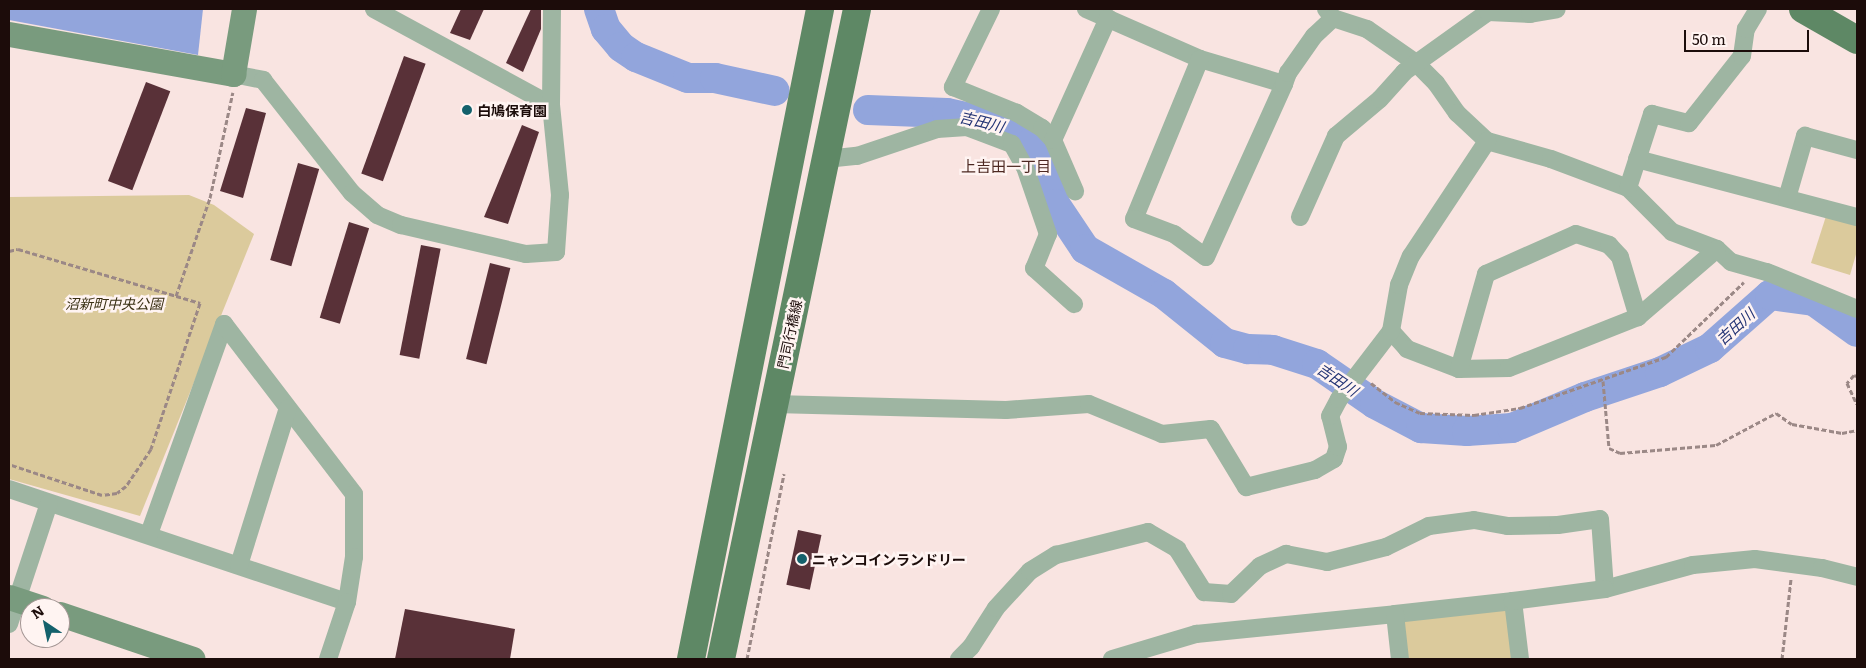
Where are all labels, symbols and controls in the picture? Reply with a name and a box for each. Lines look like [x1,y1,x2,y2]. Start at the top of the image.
scale bar [1686,20,1811,52]
text: 50 m [1692,27,1726,50]
place label: 白鳩保育園 [477,102,547,118]
marker: 白鳩保育園 [461,104,473,116]
water label: 吉田川 [958,107,1006,135]
district label: 上吉田一丁目 [961,157,1051,175]
park label: 沼新町中央公園 [65,295,163,311]
street label: 門司行橋線 [774,298,804,370]
water label: 吉田川 [1712,304,1758,348]
water label: 吉田川 [1314,359,1362,399]
place label: ニャンコインランドリー [812,551,966,567]
marker: ニャンコインランドリー [796,553,808,565]
north arrow [20,598,70,648]
text: N [27,600,48,623]

